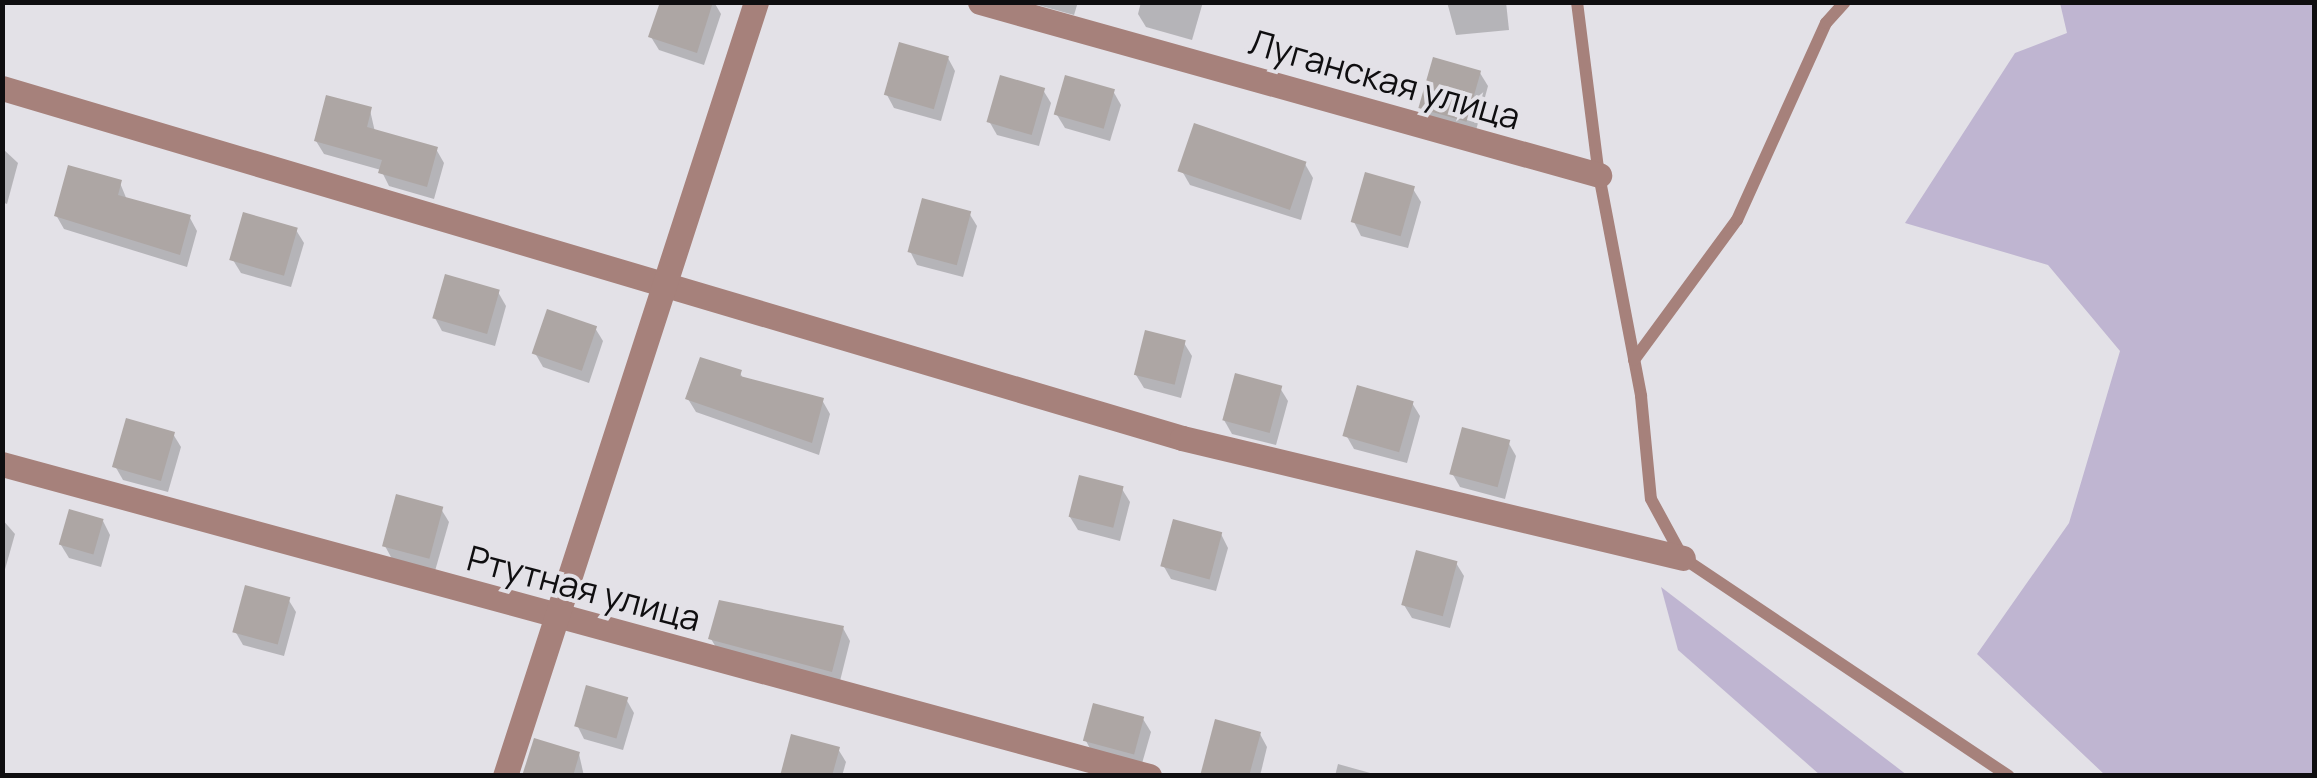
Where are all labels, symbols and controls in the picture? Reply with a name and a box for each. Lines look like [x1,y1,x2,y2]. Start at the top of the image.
street label: Луганская улица [1245,20,1525,138]
street label: Ртутная улица [463,537,705,639]

